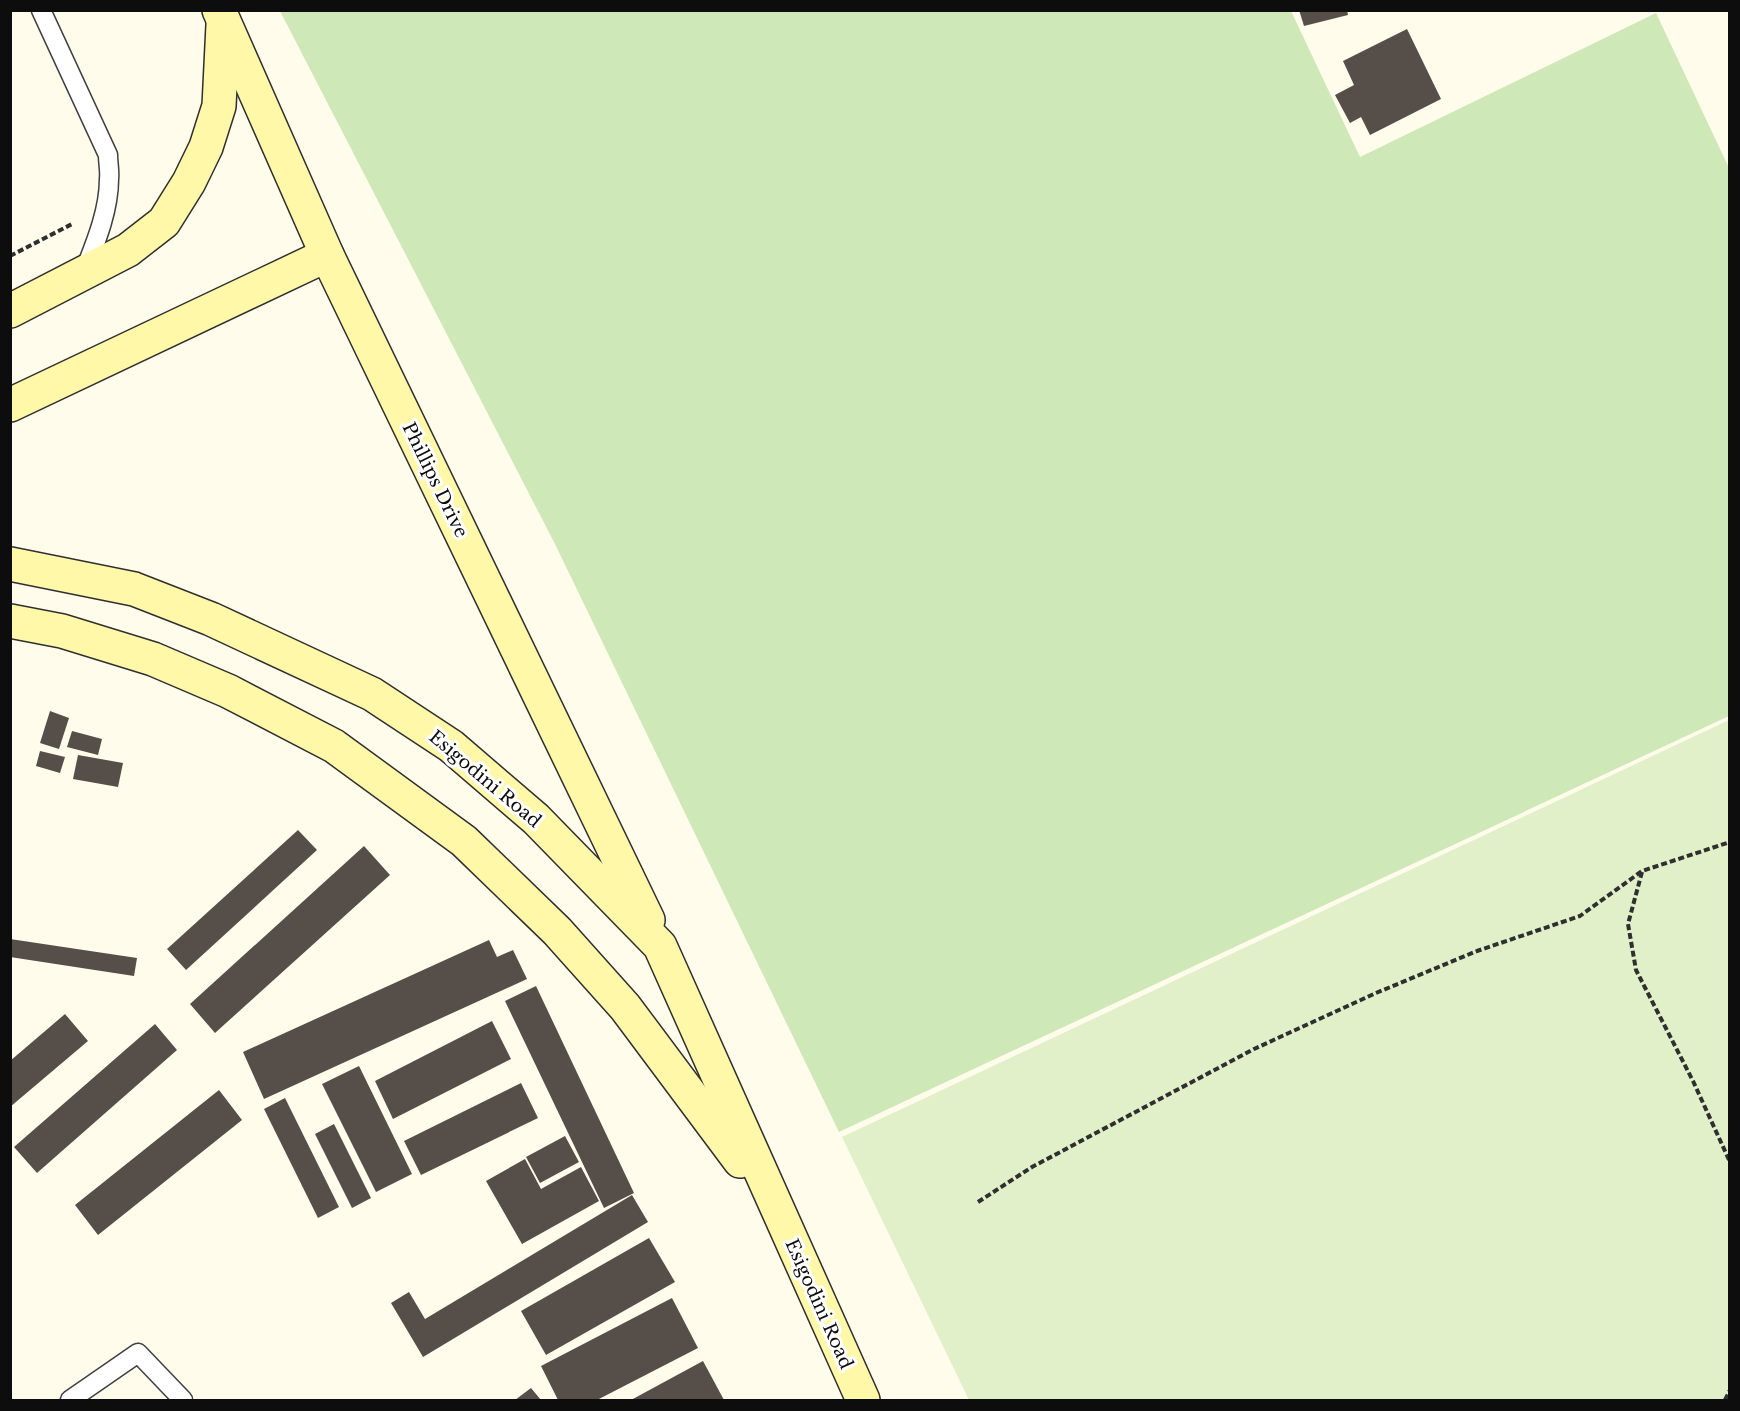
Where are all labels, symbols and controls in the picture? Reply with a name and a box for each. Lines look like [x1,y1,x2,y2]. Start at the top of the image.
street label: Phillips Drive [398,419,472,541]
street label: Esigodini Road [424,726,546,832]
street label: Esigodini Road [781,1236,857,1372]

